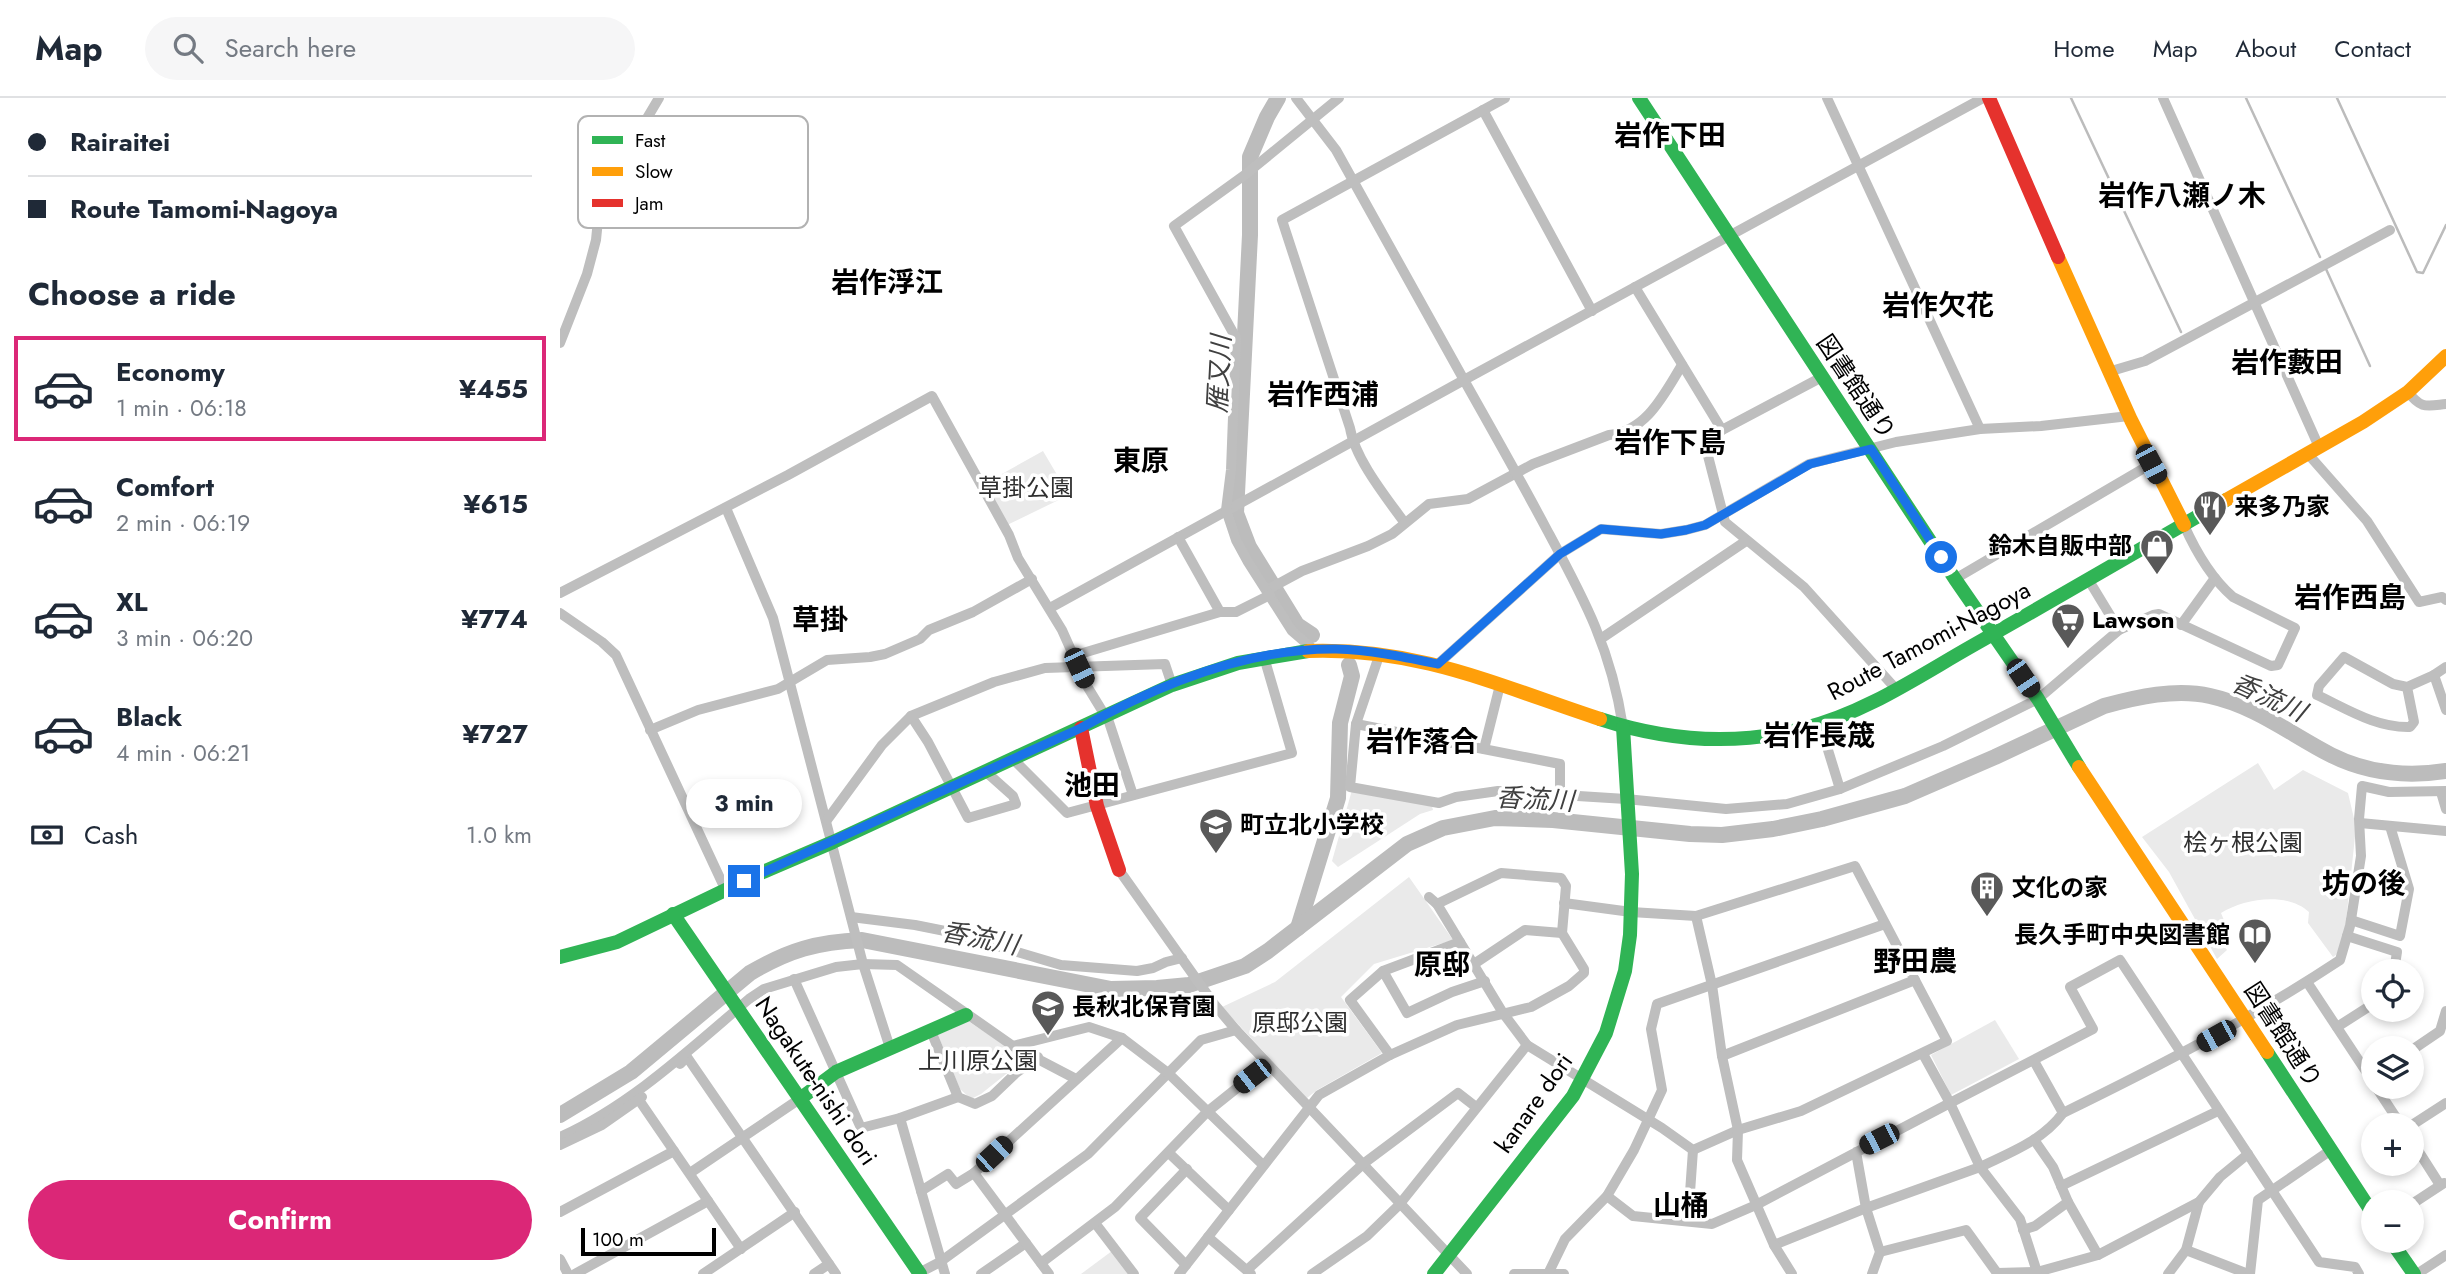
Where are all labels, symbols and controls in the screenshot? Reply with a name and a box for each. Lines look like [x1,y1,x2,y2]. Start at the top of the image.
search box [145,17,635,80]
text: Map [35,25,103,72]
icon: search [169,29,207,67]
text: Search here [225,29,356,67]
text: Home [2053,31,2115,66]
text: Map [2153,31,2197,66]
text: About [2235,31,2296,66]
text: Contact [2334,31,2411,66]
district label: 岩作下田 [1614,115,1726,156]
legend [578,116,808,228]
text: Rairaitei [70,123,170,161]
text: Fast [635,127,666,154]
text: Slow [635,158,673,185]
district label: 岩作八瀬ノ木 [2098,175,2266,216]
text: Route Tamomi-Nagoya [70,190,338,228]
text: Jam [632,190,664,217]
district label: 岩作浮江 [831,262,943,303]
text: Choose a ride [28,271,236,317]
district label: 岩作欠花 [1882,285,1994,326]
street label: 図書館通り [1808,327,1904,446]
water label: 雁又川 [1198,331,1240,414]
district label: 岩作藪田 [2231,342,2343,383]
text: Economy [116,353,225,391]
icon: car [32,357,95,420]
text: ¥455 [459,370,528,408]
district label: 岩作西浦 [1267,374,1379,415]
text: 1 min · 06:18 [116,391,247,425]
district label: 岩作下島 [1614,422,1726,463]
district label: 東原 [1113,440,1169,481]
car [2132,441,2171,487]
text: Comfort [116,468,214,506]
park label: 草掛公園 [978,470,1074,505]
icon: car [32,472,95,535]
text: ¥615 [463,485,528,523]
restaurant icon: 来多乃家 [2191,488,2229,537]
place label: 来多乃家 [2234,489,2330,524]
text: 2 min · 06:19 [116,506,250,540]
shop icon: 鈴木自販中部 [2138,527,2176,576]
place label: 鈴木自販中部 [1988,528,2132,563]
route start [1925,541,1957,573]
street label: Route Tamomi-Nagoya [1821,572,2036,709]
district label: 岩作西島 [2294,577,2406,618]
text: XL [116,583,148,621]
icon: car [32,587,95,650]
district label: 草掛 [792,599,848,640]
text: ¥774 [461,600,528,638]
supermarket icon: Lawson [2049,601,2087,650]
place label: Lawson [2092,602,2175,637]
text: 3 min · 06:20 [116,621,253,655]
car [1061,645,1098,691]
car [2003,655,2044,701]
water label: 香流川 [2226,663,2315,732]
text: Black [116,698,182,736]
icon: car [32,702,95,765]
text: ¥727 [462,715,528,753]
district label: 岩作長筬 [1763,715,1875,756]
district label: 岩作落合 [1366,721,1478,762]
text: 4 min · 06:21 [116,736,250,770]
district label: 池田 [1064,765,1120,806]
water label: 香流川 [1495,778,1578,820]
callout: 3 min [686,780,802,828]
text: 3 min [714,786,774,820]
school or university icon: 町立北小学校 [1197,806,1235,855]
place label: 町立北小学校 [1240,807,1384,842]
icon: cash [28,816,66,854]
text: Cash [84,816,138,854]
text: 1.0 km [466,818,532,852]
park label: 桧ヶ根公園 [2183,825,2303,860]
district label: 坊の後 [2322,863,2406,904]
route end [728,865,760,897]
building icon: 文化の家 [1968,869,2006,918]
place label: 文化の家 [2012,870,2108,905]
water label: 香流川 [938,912,1025,965]
library icon: 長久手町中央図書館 [2236,916,2274,965]
place label: 長久手町中央図書館 [2014,917,2230,952]
district label: 野田農 [1873,941,1957,982]
district label: 原邸 [1414,944,1470,985]
map controls [2361,959,2424,1253]
button: locate [2361,959,2424,1022]
street label: 図書館通り [2236,975,2331,1095]
school or university icon: 長秋北保育園 [1029,988,1067,1037]
street label: Nagakute-nishi dori [747,989,886,1172]
place label: 長秋北保育園 [1072,989,1216,1024]
park label: 原邸公園 [1252,1005,1348,1040]
car [2193,1017,2240,1055]
button: layers [2361,1036,2424,1099]
park label: 上川原公園 [918,1043,1038,1078]
street label: kanare dori [1486,1046,1581,1160]
car [1229,1055,1276,1097]
button: + [2361,1113,2424,1176]
car [1856,1120,1903,1158]
car [972,1132,1017,1176]
button: Confirm [28,1180,532,1260]
district label: 山桶 [1653,1185,1709,1226]
button: − [2361,1190,2424,1253]
scale bar [581,1225,716,1257]
text: 100 m [592,1226,644,1253]

